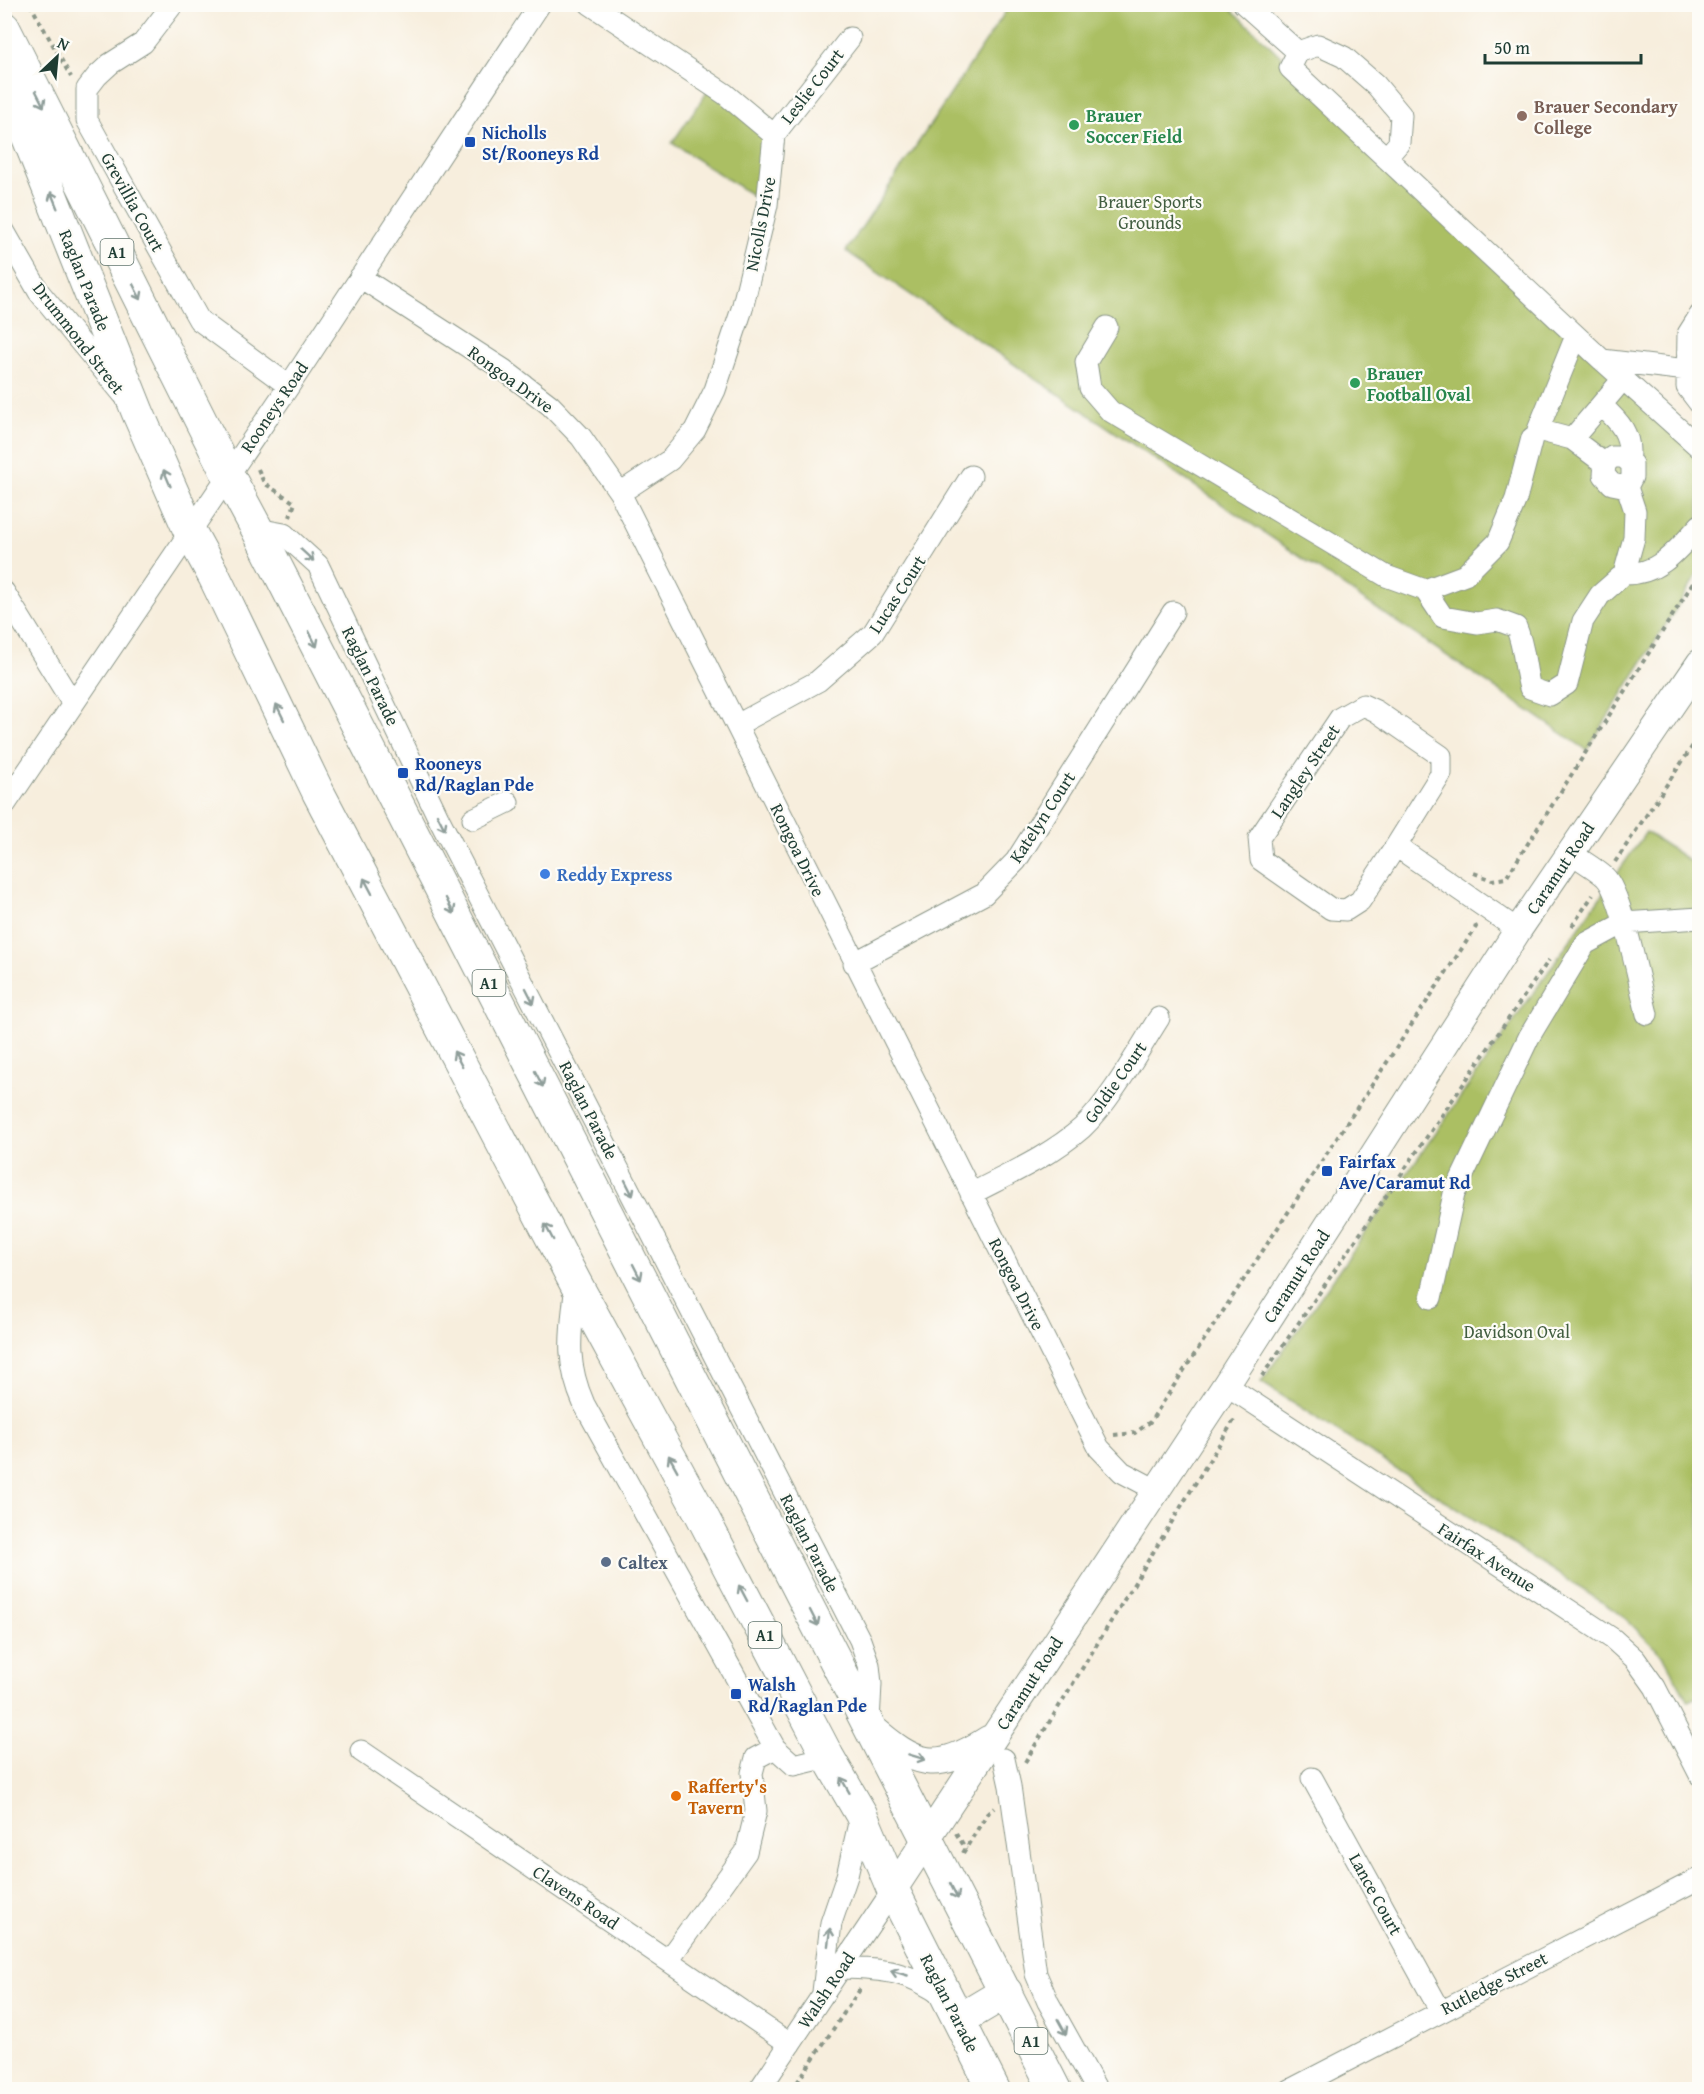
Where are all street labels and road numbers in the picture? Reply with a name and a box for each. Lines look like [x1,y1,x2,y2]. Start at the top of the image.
street label: Leslie Court [774,42,851,130]
street label: Grevillia Court [94,147,172,257]
street label: Nicolls Drive [738,175,782,273]
street label: Raglan Parade [52,225,118,335]
road number: A1 [100,239,134,265]
street label: Drummond Street [27,276,132,400]
street label: Rongoa Drive [462,338,560,420]
street label: Rooneys Road [233,356,315,458]
street label: Lucas Court [862,549,933,639]
street label: Raglan Parade [335,622,407,730]
street label: Langley Street [1264,718,1347,823]
street label: Katelyn Court [1002,765,1082,868]
street label: Rongoa Drive [764,799,832,901]
street label: Caramut Road [1519,816,1601,920]
road number: A1 [472,970,506,996]
street label: Goldie Court [1077,1035,1153,1128]
street label: Raglan Parade [553,1056,625,1164]
street label: Caramut Road [1256,1224,1337,1328]
street label: Rongoa Drive [982,1233,1052,1335]
street label: Raglan Parade [774,1489,846,1597]
street label: Fairfax Avenue [1433,1515,1541,1599]
road number: A1 [748,1622,782,1648]
street label: Caramut Road [989,1631,1070,1735]
street label: Lance Court [1342,1848,1410,1941]
street label: Clavens Road [527,1858,625,1936]
street label: Rutledge Street [1436,1944,1553,2021]
street label: Walsh Road [790,1946,862,2034]
street label: Raglan Parade [914,1949,986,2057]
road number: A1 [1014,2028,1048,2054]

